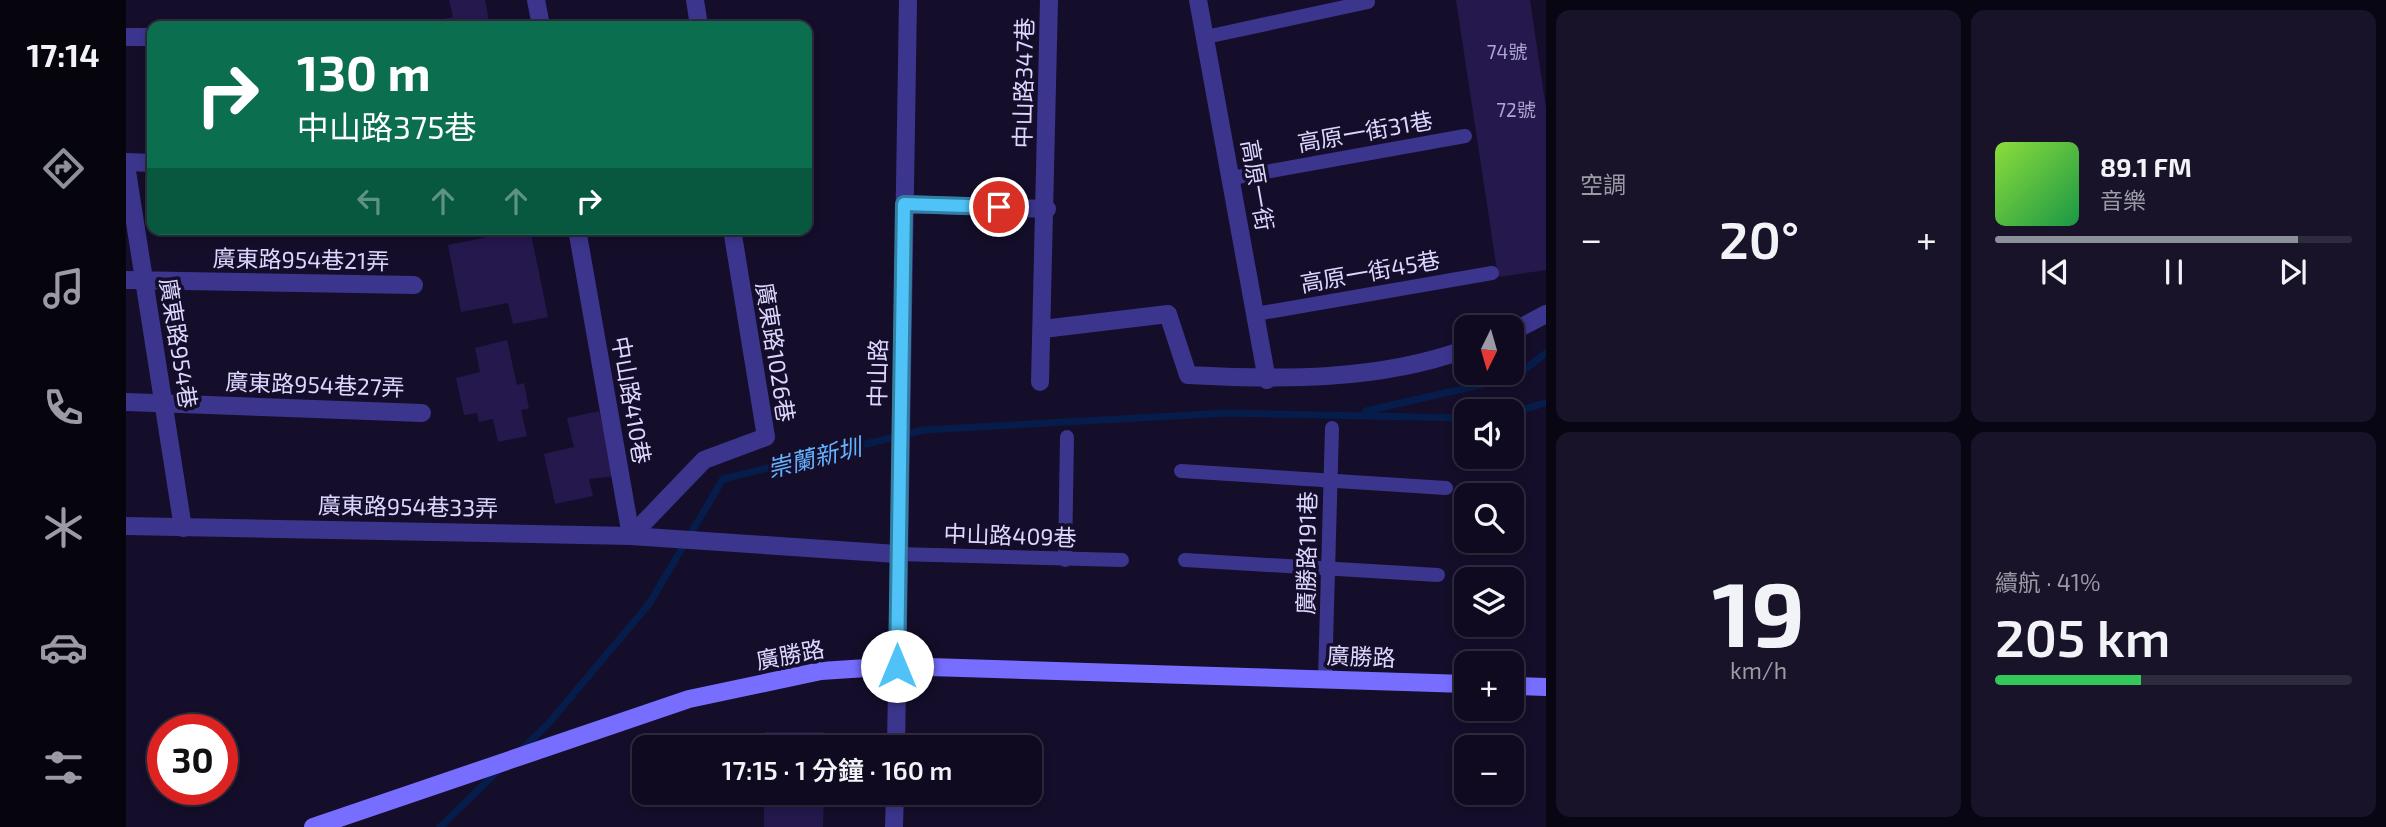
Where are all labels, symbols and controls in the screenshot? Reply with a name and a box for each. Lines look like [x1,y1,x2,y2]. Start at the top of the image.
street label: 中山路347巷 [1008,17,1038,149]
text: 17:14 [26,35,100,73]
house number: 74號 [1487,40,1527,63]
text: 130 m [297,42,431,101]
icon: right [182,49,273,140]
house number: 72號 [1496,98,1536,121]
street label: 高原一街31巷 [1295,105,1435,157]
text: 中山路375巷 [297,107,476,145]
street label: 高原一街 [1236,137,1280,233]
icon: directions [39,144,88,193]
text: 89.1 FM [2100,151,2192,182]
text: 空調 [1580,170,1626,198]
pin [969,177,1029,237]
icon: left [351,182,389,220]
icon: ahead [424,182,462,220]
icon: ahead [497,182,535,220]
icon: right [570,182,608,220]
text: 音樂 [2100,186,2146,214]
icon: arrive [980,188,1018,226]
text: 20° [1719,207,1799,269]
text: − [1580,215,1602,261]
text: + [1916,215,1937,261]
street label: 廣東路954巷21弄 [212,243,390,275]
street label: 高原一街45巷 [1298,245,1442,297]
icon: previous [2036,253,2074,291]
icon: pause [2155,253,2193,291]
icon: next [2274,253,2312,291]
icon: music [39,264,88,313]
street label: 廣東路954巷 [155,276,203,410]
street label: 廣東路1026巷 [751,280,801,424]
north arrow [1454,315,1524,385]
map controls [1454,315,1524,805]
street label: 中山路410巷 [607,334,657,466]
street label: 中山路 [862,338,892,408]
street label: 廣東路954巷27弄 [225,367,405,401]
icon: phone [39,383,88,432]
button: sound [1454,399,1524,469]
water label: 崇蘭新圳 [764,431,867,483]
button: search [1454,483,1524,553]
street label: 廣東路954巷33弄 [318,490,498,522]
street label: 廣勝路191巷 [1291,491,1321,615]
icon: climate [39,503,88,552]
street label: 中山路409巷 [943,519,1077,551]
text: 19 [1712,556,1805,665]
button: layers [1454,567,1524,637]
text: 續航 · 41% [1995,568,2101,596]
text: 205 km [1995,605,2170,667]
icon: car [39,623,88,672]
position arrow [860,629,934,703]
street label: 廣勝路 [753,634,827,674]
street label: 廣勝路 [1326,641,1396,671]
button: + [1454,651,1524,721]
text: km/h [1730,656,1787,684]
speed limit sign: 30 [147,714,238,805]
button: − [1454,735,1524,805]
icon: filters [39,743,88,792]
text: 17:15 · 1 分鐘 · 160 m [722,754,952,785]

